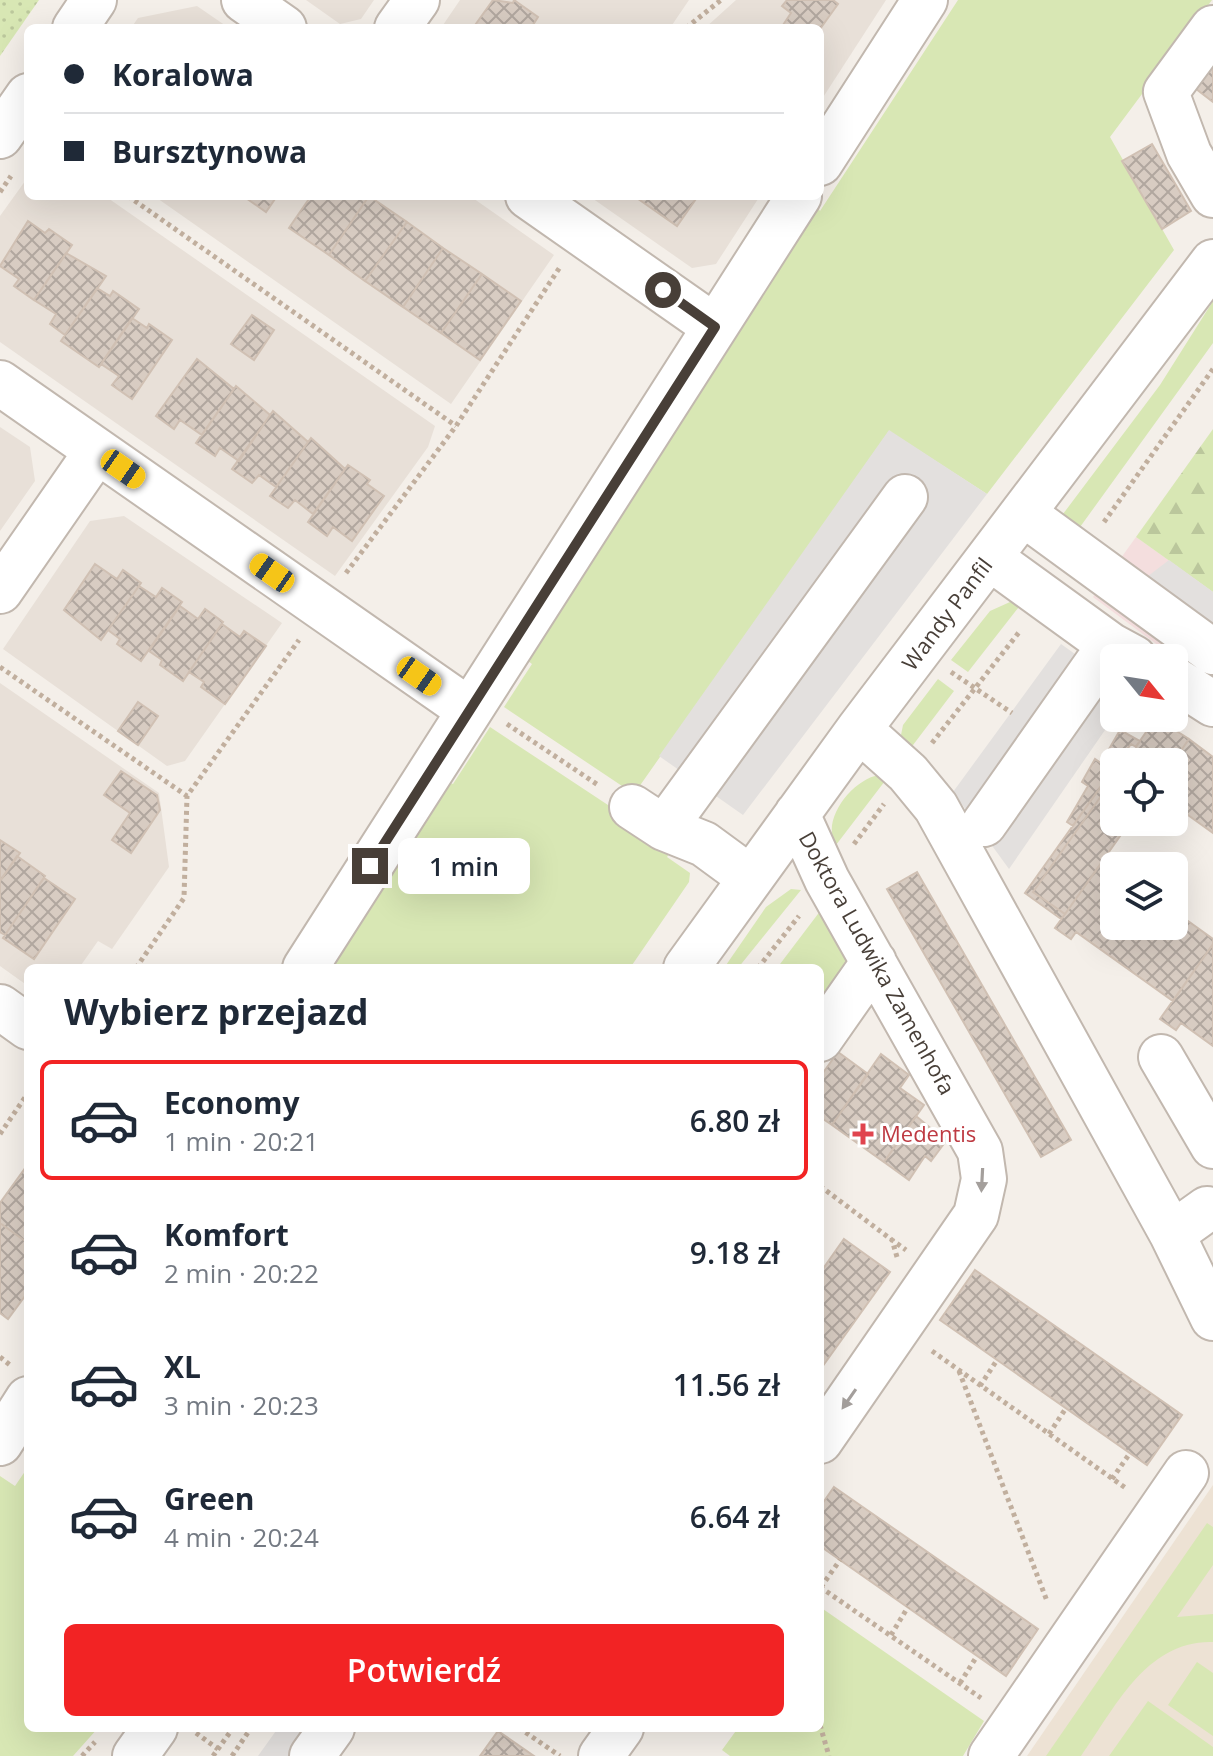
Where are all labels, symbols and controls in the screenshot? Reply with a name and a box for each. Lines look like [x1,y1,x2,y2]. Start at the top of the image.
text: Koralowa [112,54,254,95]
text: Bursztynowa [112,131,307,172]
route start [645,272,681,308]
car [96,445,150,493]
car [245,549,299,597]
street label: Wandy Panfil [894,551,998,676]
north arrow [1100,644,1188,732]
map controls [1100,644,1188,940]
car [392,652,446,700]
button: locate [1100,748,1188,836]
street label: Doktora Ludwika Zamenhofa [793,825,963,1100]
callout: 1 min [398,838,530,894]
route end [352,848,388,884]
text: 1 min [429,848,499,884]
button: layers [1100,852,1188,940]
text: Wybierz przejazd [64,987,369,1036]
text: Economy [164,1082,300,1123]
icon: car [68,1084,140,1156]
text: 6.80 zł [690,1100,780,1141]
place label: Medentis [881,1118,976,1148]
text: 1 min · 20:21 [164,1123,319,1159]
marker: Medentis [852,1123,874,1145]
one-way arrow [975,1168,988,1193]
text: Komfort [164,1214,289,1255]
icon: car [68,1216,140,1288]
text: 9.18 zł [690,1232,780,1273]
text: 2 min · 20:22 [164,1255,319,1291]
text: XL [164,1346,201,1387]
icon: car [68,1348,140,1420]
text: 11.56 zł [673,1364,780,1405]
text: 3 min · 20:23 [164,1387,319,1423]
one-way arrow [842,1389,857,1410]
text: Green [164,1478,255,1519]
icon: car [68,1480,140,1552]
text: 6.64 zł [690,1496,780,1537]
text: 4 min · 20:24 [164,1519,319,1555]
button: Potwierdź [64,1624,784,1716]

